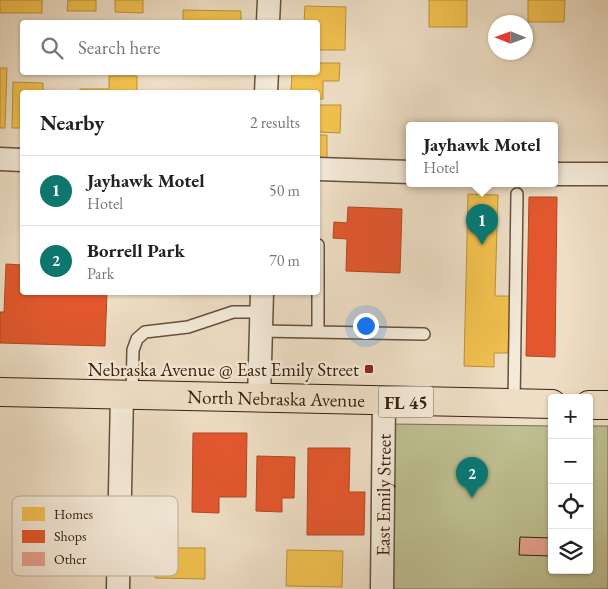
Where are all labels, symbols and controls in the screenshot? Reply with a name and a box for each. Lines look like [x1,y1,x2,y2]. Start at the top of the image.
north arrow [488,15,533,60]
search box [20,20,320,75]
icon: search [38,34,66,62]
text: Search here [78,35,160,60]
text: Nearby [40,109,104,136]
text: 2 results [250,112,300,133]
popup [406,122,558,187]
text: Jayhawk Motel [423,132,541,157]
text: Hotel [423,157,459,178]
text: Jayhawk Motel [87,168,205,193]
text: 1 [52,180,60,201]
text: 50 m [269,180,300,201]
text: Hotel [87,193,123,214]
pin: 1 [466,204,498,245]
text: Borrell Park [87,238,185,263]
text: 2 [52,250,60,271]
text: 70 m [269,250,300,271]
text: Park [87,263,114,284]
your location [353,313,379,339]
place label: Nebraska Avenue @ East Emily Street [88,357,359,382]
marker: Nebraska Avenue @ East Emily Street [363,363,375,375]
street label: North Nebraska Avenue [187,384,365,412]
road number: FL 45 [378,387,434,418]
map controls [548,394,593,574]
button: + [548,394,593,439]
street label: East Emily Street [370,434,396,556]
button: − [548,439,593,484]
pin: 2 [456,457,488,498]
button: locate [548,484,593,529]
legend [12,496,178,576]
text: Homes [54,505,94,523]
text: Shops [54,527,87,545]
button: layers [548,529,593,574]
text: Other [54,550,87,568]

